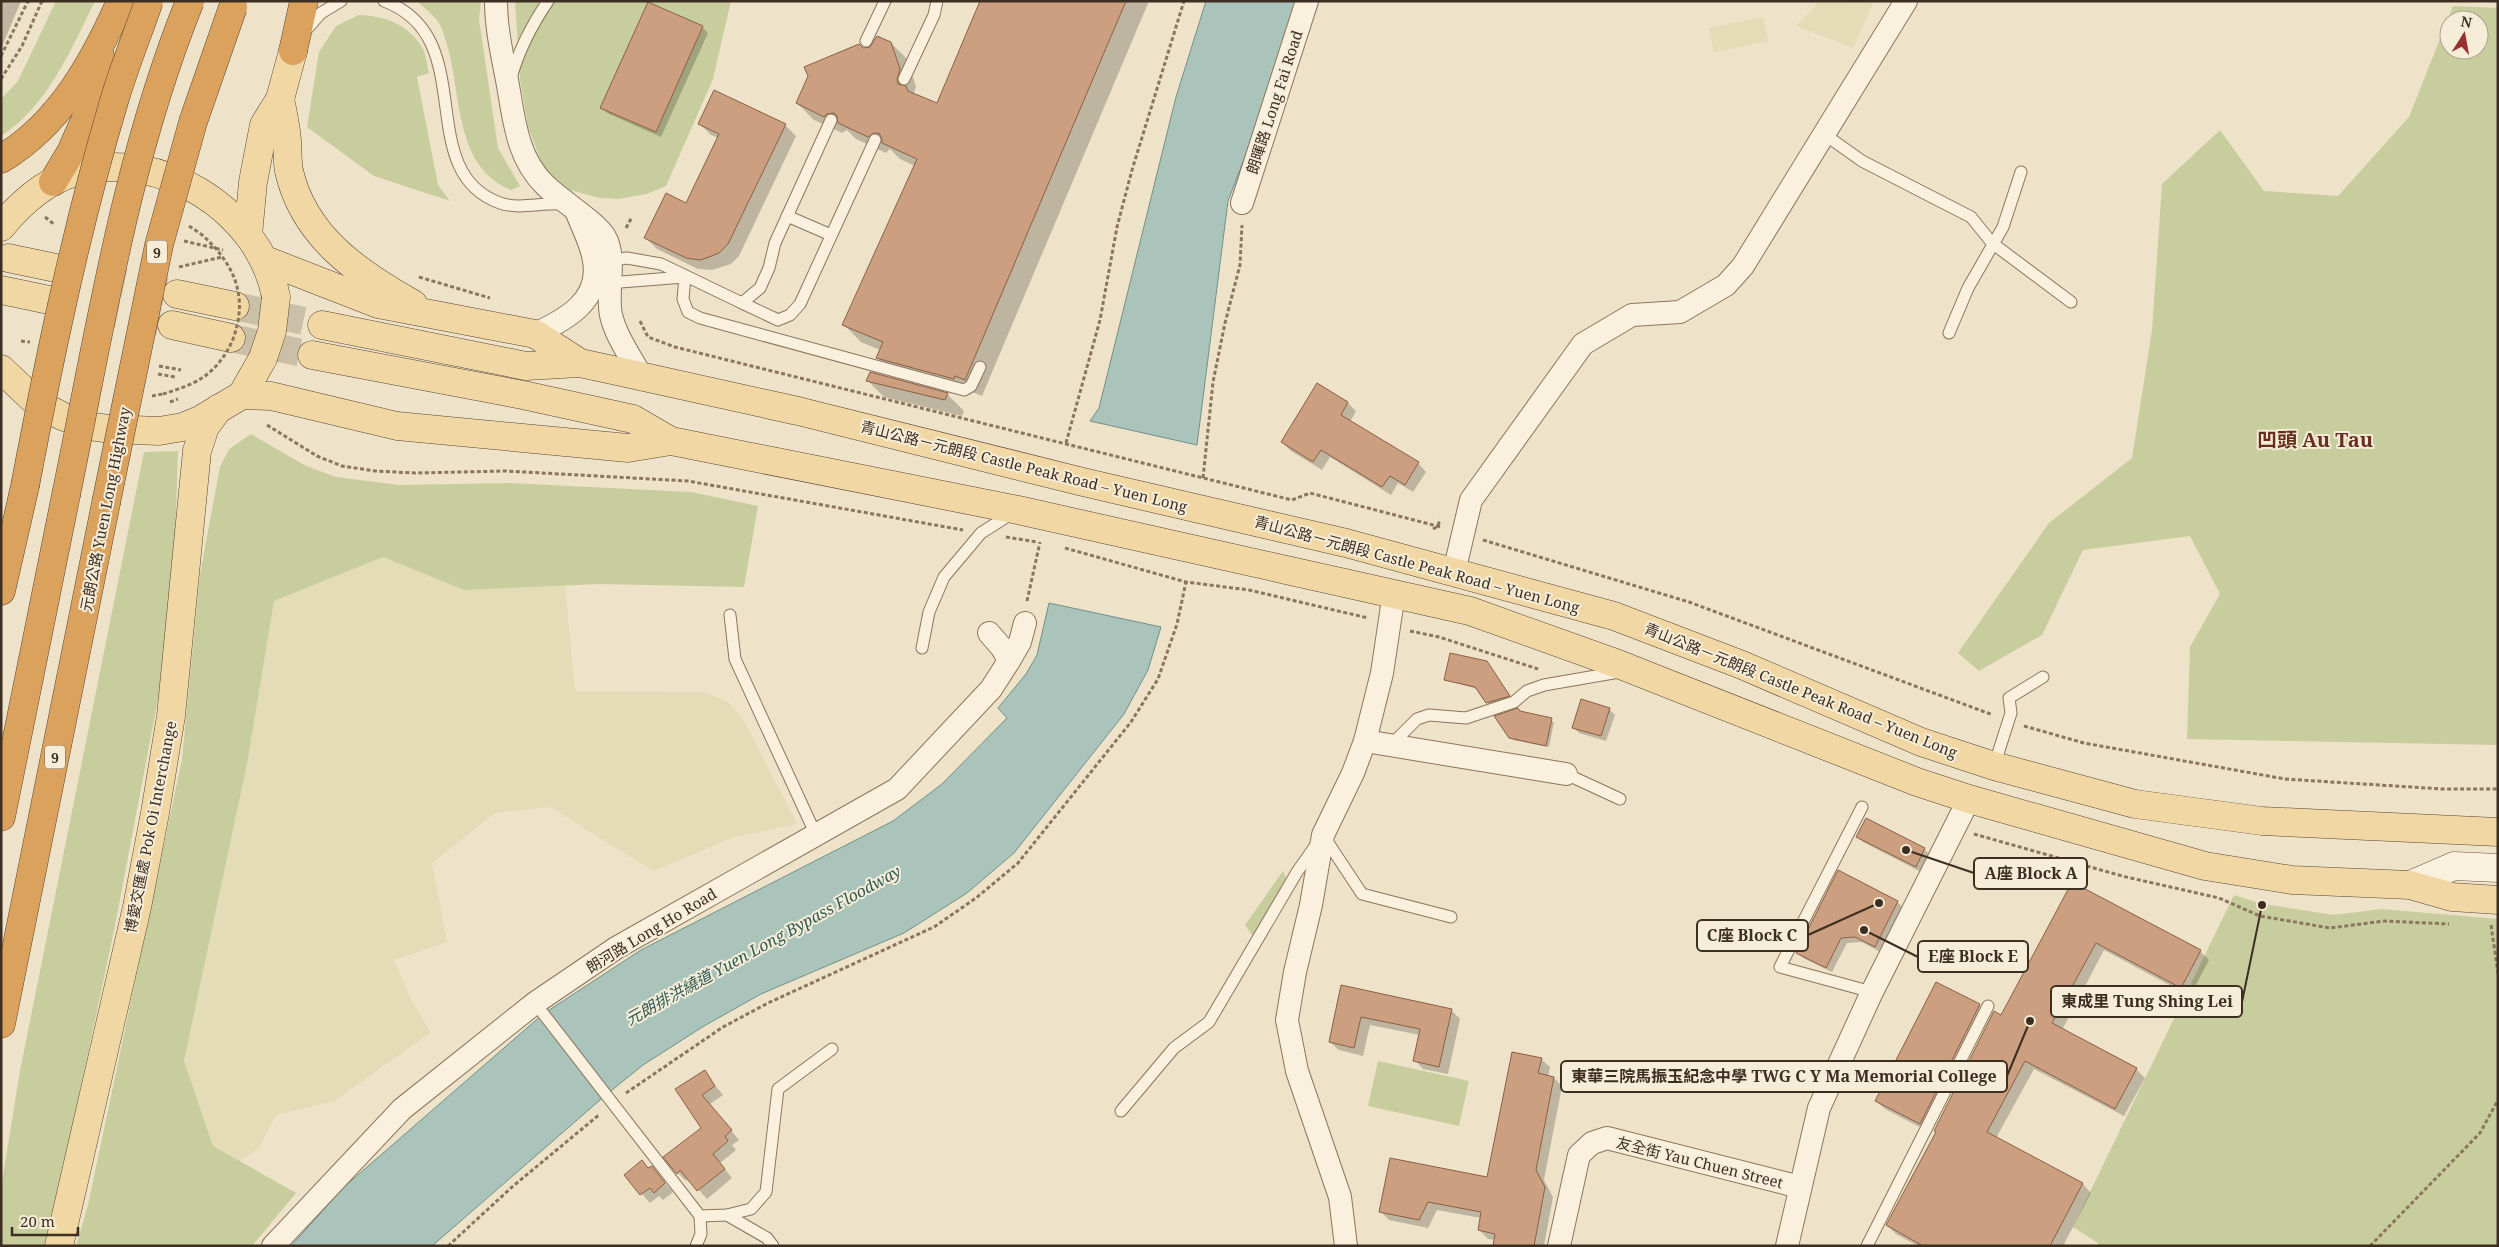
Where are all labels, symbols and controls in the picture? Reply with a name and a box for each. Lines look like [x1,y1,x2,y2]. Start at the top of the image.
north arrow [2439,10,2489,60]
text: N [2459,11,2474,32]
street label: 朗暉路 Long Fai Road [1241,28,1307,176]
road number: 9 [147,240,167,264]
street label: 元朗公路 Yuen Long Highway [75,405,135,613]
street label: 青山公路－元朗段 Castle Peak Road – Yuen Long [859,416,1189,516]
district label: 凹頭 Au Tau [2257,426,2373,453]
street label: 青山公路－元朗段 Castle Peak Road – Yuen Long [1252,511,1582,617]
street label: 青山公路－元朗段 Castle Peak Road – Yuen Long [1641,618,1961,762]
street label: 博愛交匯處 Pok Oi Interchange [120,719,180,935]
road number: 9 [45,746,65,769]
callout: A座 Block A [1974,858,2087,889]
water label: 元朗排洪繞道 Yuen Long Bypass Floodway [621,860,905,1030]
text: A座 Block A [1984,862,2079,884]
street label: 朗河路 Long Ho Road [582,883,720,977]
callout: C座 Block C [1697,920,1808,951]
text: C座 Block C [1707,924,1798,946]
callout: E座 Block E [1918,941,2028,972]
text: E座 Block E [1928,945,2018,967]
callout: 東成里 Tung Shing Lei [2051,986,2242,1017]
text: 東成里 Tung Shing Lei [2061,990,2233,1012]
callout: 東華三院馬振玉紀念中學 TWG C Y Ma Memorial College [1561,1061,2007,1092]
text: 東華三院馬振玉紀念中學 TWG C Y Ma Memorial College [1571,1065,1997,1087]
street label: 友全街 Yau Chuen Street [1615,1132,1785,1192]
scale bar [12,1204,79,1236]
text: 20 m [20,1211,55,1231]

